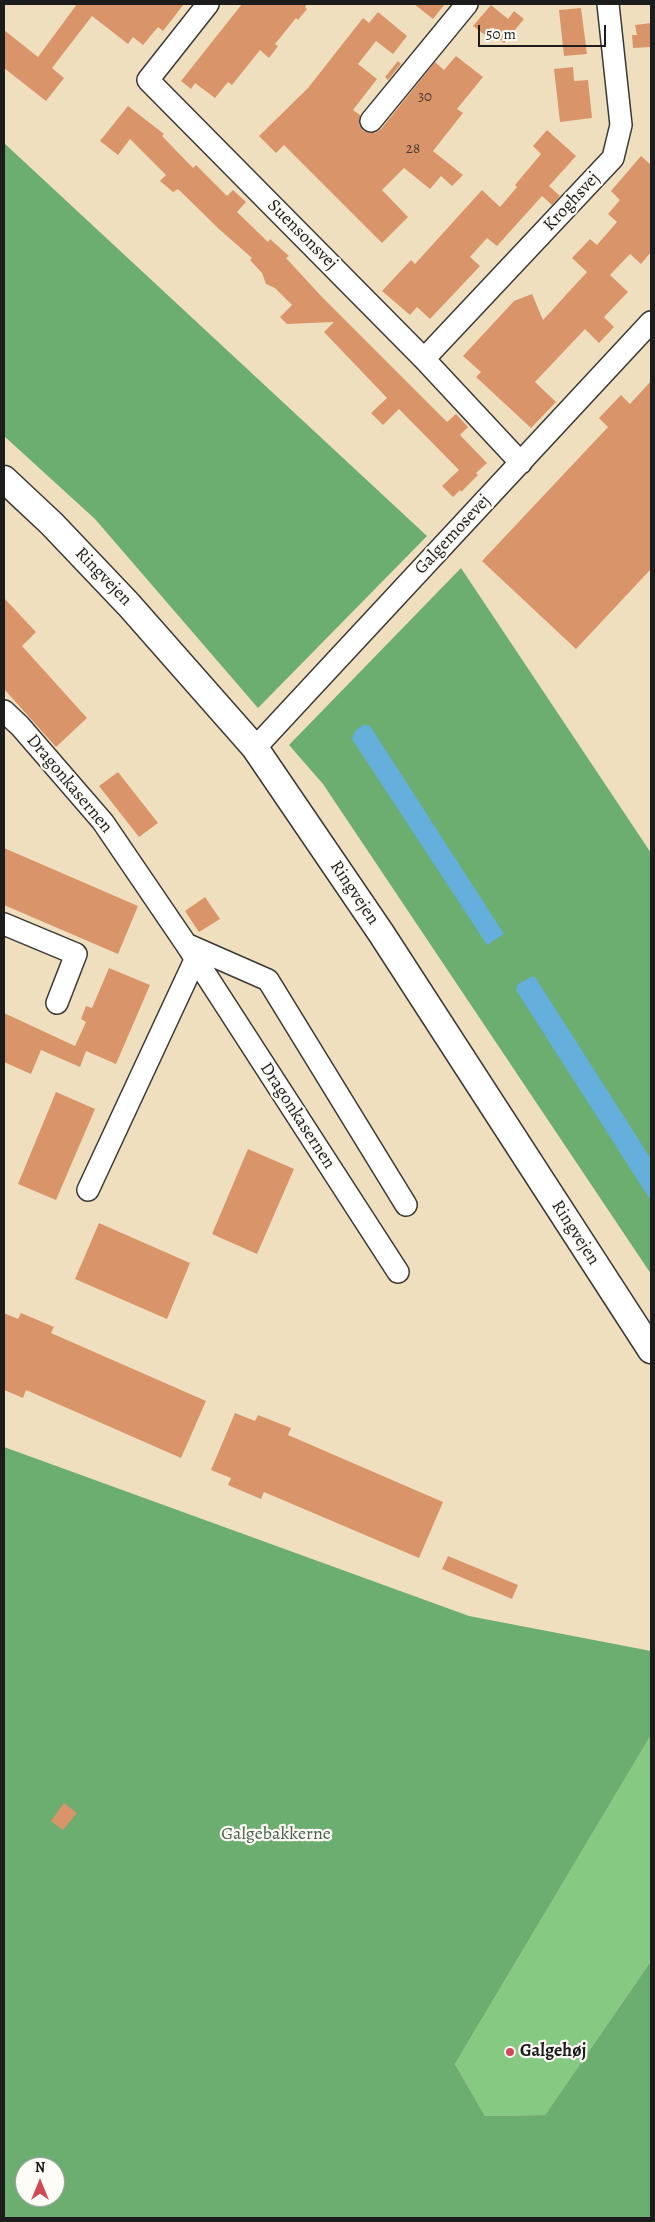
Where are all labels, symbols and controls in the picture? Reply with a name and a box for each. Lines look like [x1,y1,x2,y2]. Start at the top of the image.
scale bar [480,15,608,47]
text: 50 m [486,24,516,44]
house number: 30 [418,88,432,106]
house number: 28 [406,140,420,158]
street label: Kroghsvej [539,168,605,236]
street label: Suensonsvej [262,195,342,275]
street label: Galgemosevej [411,491,495,579]
street label: Ringvejen [70,543,136,611]
street label: Dragonkasernen [21,730,117,838]
street label: Ringvejen [325,857,383,929]
street label: Dragonkasernen [255,1059,339,1173]
street label: Ringvejen [546,1197,604,1269]
park label: Galgebakkerne [221,1824,331,1846]
place label: Galgehøj [520,2041,586,2063]
marker: Galgehøj [504,2046,516,2058]
north arrow [15,2157,65,2207]
text: N [35,2158,45,2177]

